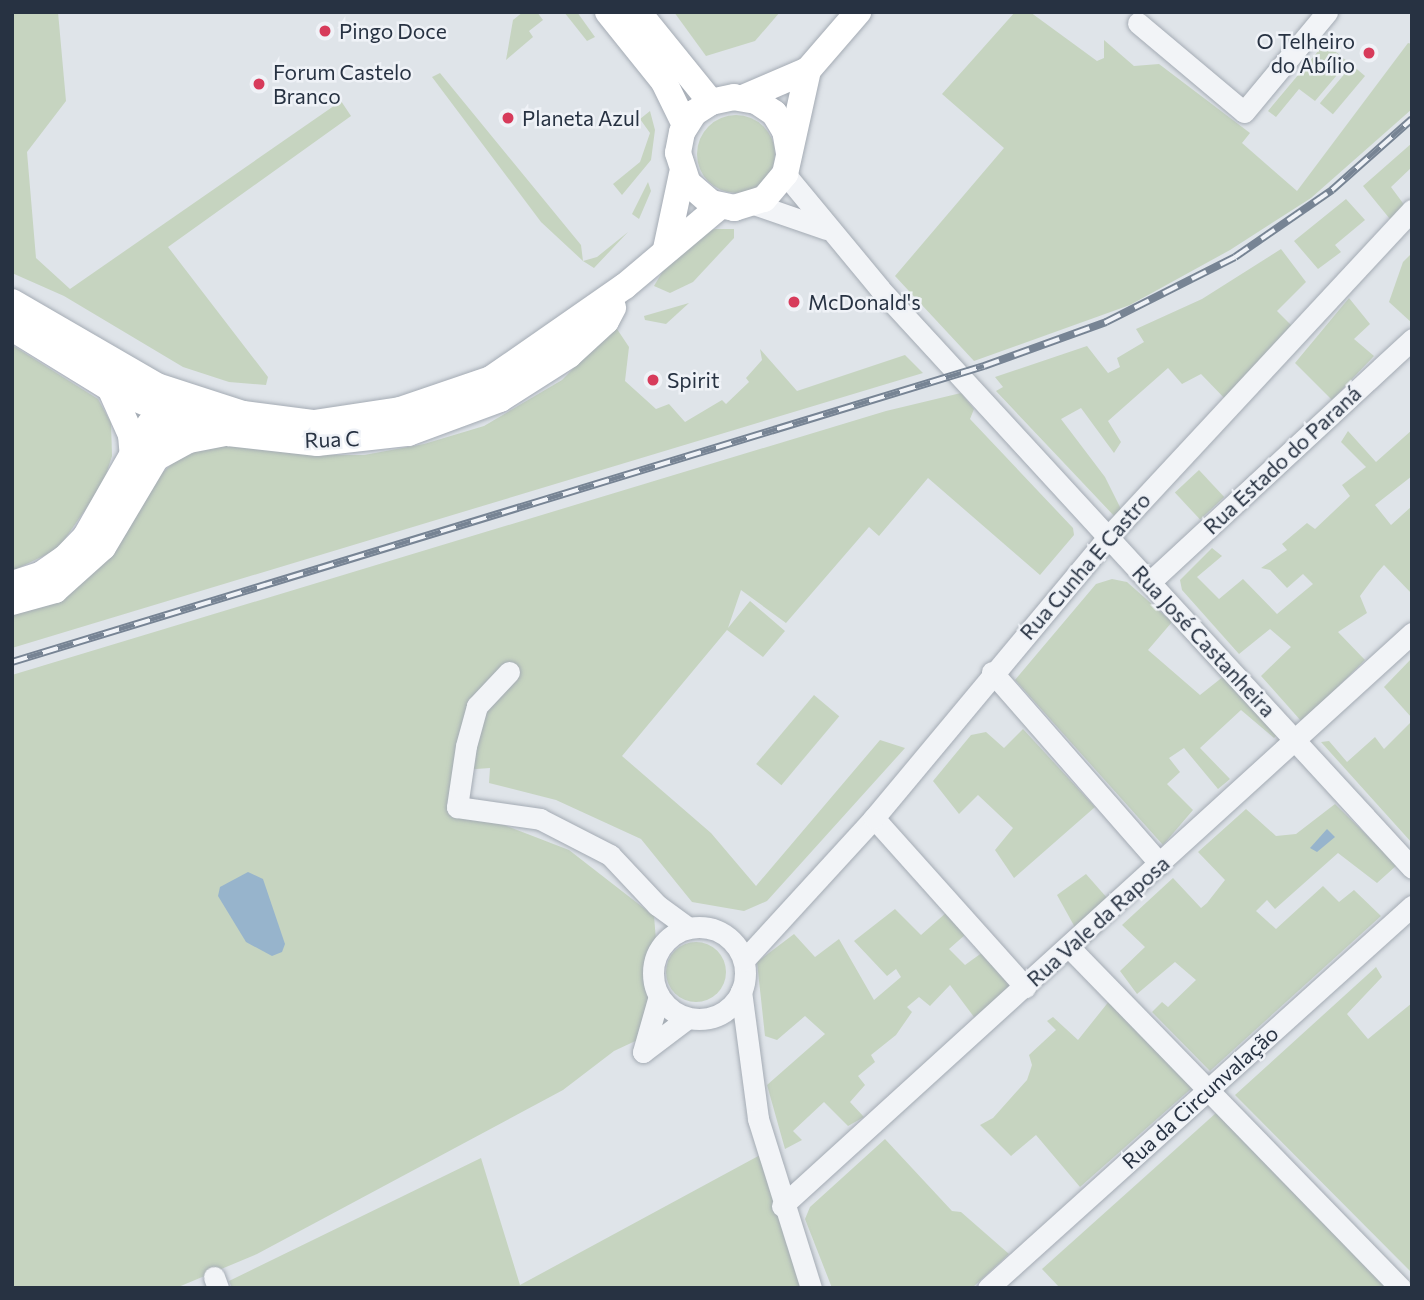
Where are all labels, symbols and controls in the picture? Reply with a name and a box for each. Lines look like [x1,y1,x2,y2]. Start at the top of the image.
place label: Pingo Doce [339,18,447,44]
marker: Pingo Doce [317,23,333,39]
place label: O Telheiro do Abílio [1256,28,1355,78]
marker: O Telheiro do Abílio [1361,45,1377,61]
place label: Forum Castelo Branco [273,59,412,109]
marker: Forum Castelo Branco [251,76,267,92]
place label: Planeta Azul [522,105,640,131]
marker: Planeta Azul [500,110,516,126]
place label: McDonald's [808,289,921,315]
marker: McDonald's [786,294,802,310]
place label: Spirit [667,367,720,393]
marker: Spirit [645,372,661,388]
street label: Rua Estado do Paraná [1198,381,1366,539]
street label: Rua C [304,425,360,453]
street label: Rua Cunha E Castro [1014,487,1156,645]
street label: Rua José Castanheira [1127,560,1281,722]
street label: Rua Vale da Raposa [1022,850,1174,992]
street label: Rua da Circunvalação [1117,1020,1283,1174]

